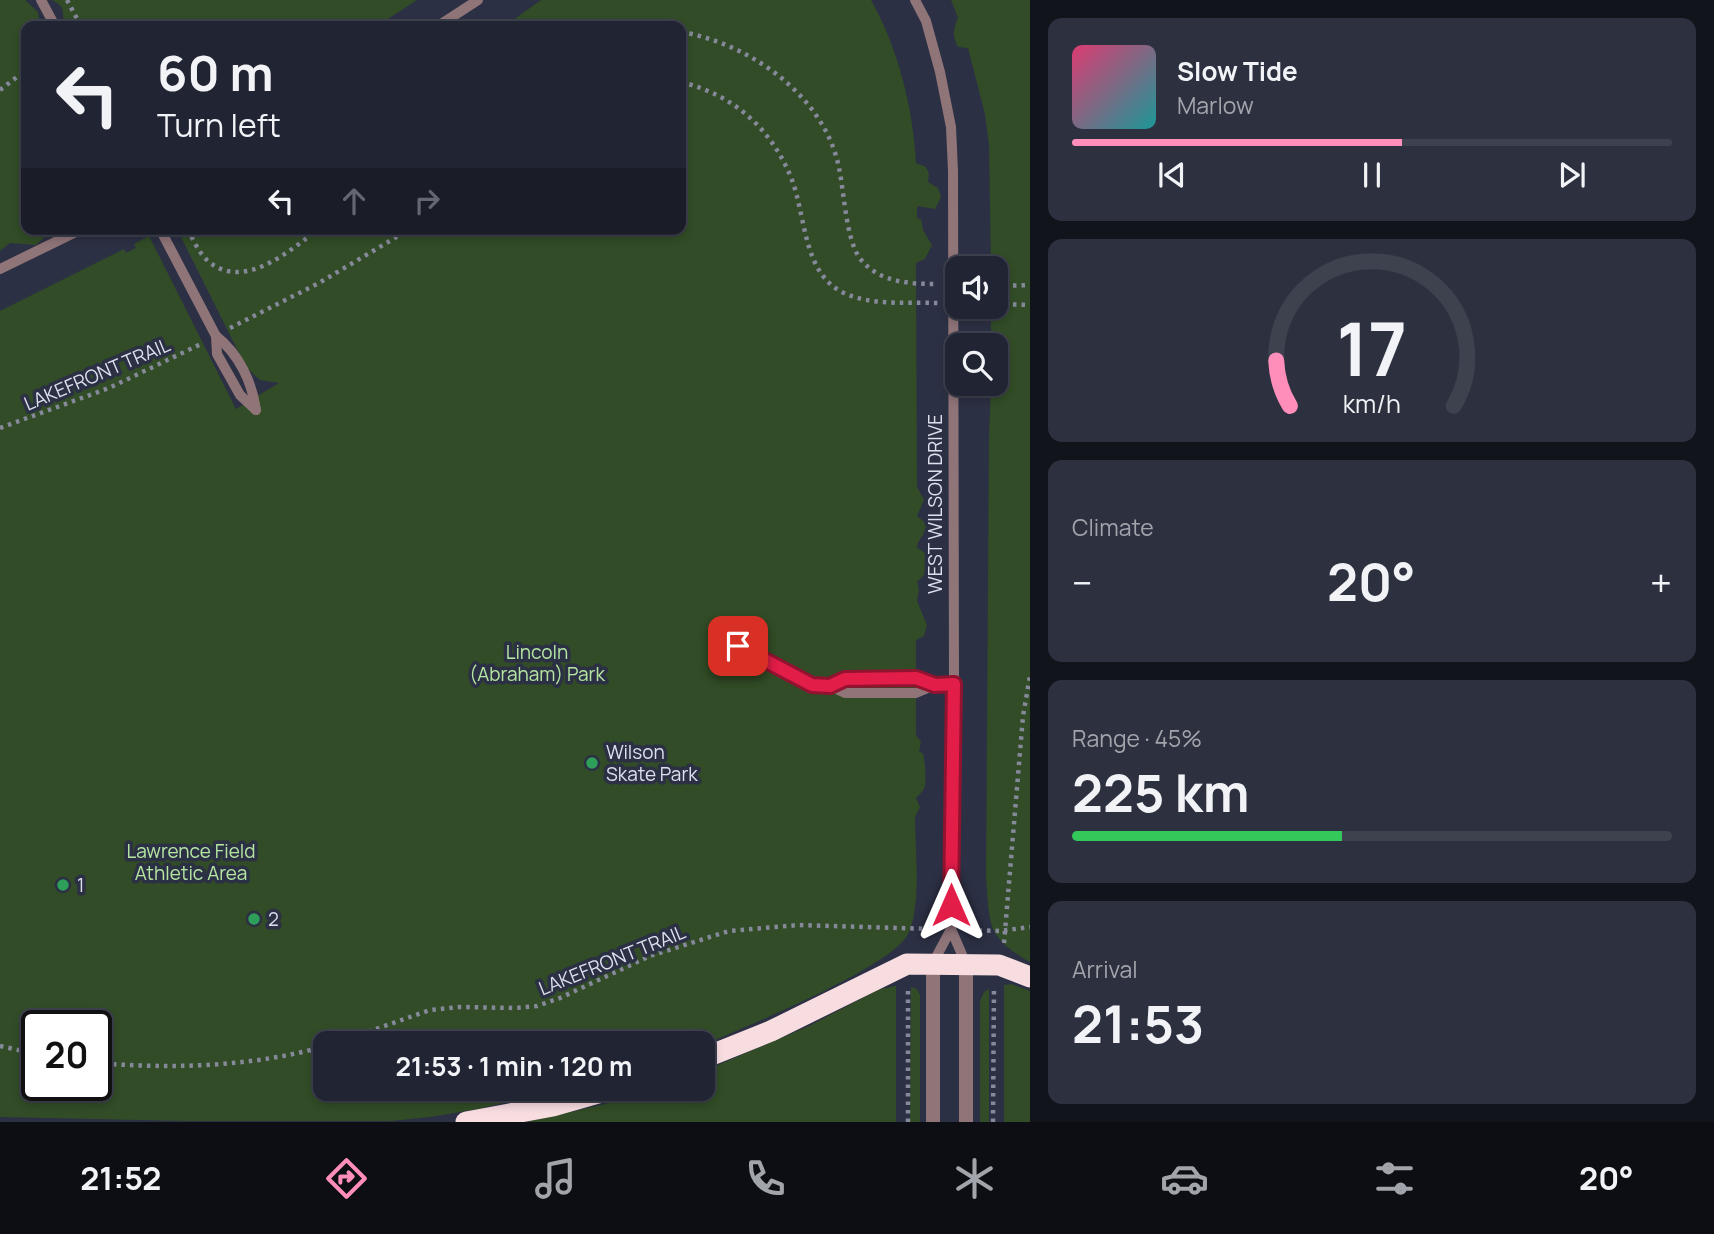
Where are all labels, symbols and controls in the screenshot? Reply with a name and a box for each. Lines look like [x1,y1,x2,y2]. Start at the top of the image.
text: 60 m [157,39,274,106]
icon: left [42,49,133,140]
text: Slow Tide [1177,53,1298,89]
text: Marlow [1177,89,1254,121]
text: Turn left [157,103,281,147]
icon: previous [1153,156,1191,194]
icon: pause [1353,156,1391,194]
icon: next [1553,156,1591,194]
icon: left [262,182,300,220]
icon: ahead [335,182,373,220]
icon: right [408,182,446,220]
map controls [945,256,1008,396]
button: sound [945,256,1008,319]
text: 17 [1337,299,1407,399]
street label: LAKEFRONT TRAIL [20,331,174,416]
button: search [945,333,1008,396]
text: km/h [1343,386,1401,421]
street label: WEST WILSON DRIVE [922,414,948,594]
text: Climate [1072,511,1154,543]
text: 20° [1327,546,1416,617]
text: − [1072,556,1093,608]
text: + [1650,556,1672,608]
pin [708,616,768,676]
icon: arrive [719,627,757,665]
park label: Lincoln (Abraham) Park [469,639,605,687]
text: Range · 45% [1072,722,1202,754]
place label: Wilson Skate Park [606,739,698,787]
marker: Wilson Skate Park [584,755,600,771]
text: 225 km [1072,757,1250,828]
park label: Lawrence Field Athletic Area [126,838,256,886]
position arrow [914,868,988,942]
place label: 1 [77,872,84,898]
marker: 1 [55,877,71,893]
place label: 2 [268,906,279,932]
marker: 2 [246,911,262,927]
street label: LAKEFRONT TRAIL [535,919,690,1001]
text: Arrival [1072,953,1138,985]
text: 21:53 [1072,988,1204,1059]
speed limit sign: 20 [21,1010,112,1101]
text: 21:53 · 1 min · 120 m [396,1048,632,1084]
icon: directions [322,1154,371,1203]
icon: music [531,1154,580,1203]
icon: phone [741,1154,790,1203]
icon: climate [950,1154,999,1203]
icon: car [1160,1154,1209,1203]
icon: filters [1370,1154,1419,1203]
text: 21:52 [80,1156,161,1200]
text: 20° [1579,1156,1634,1200]

